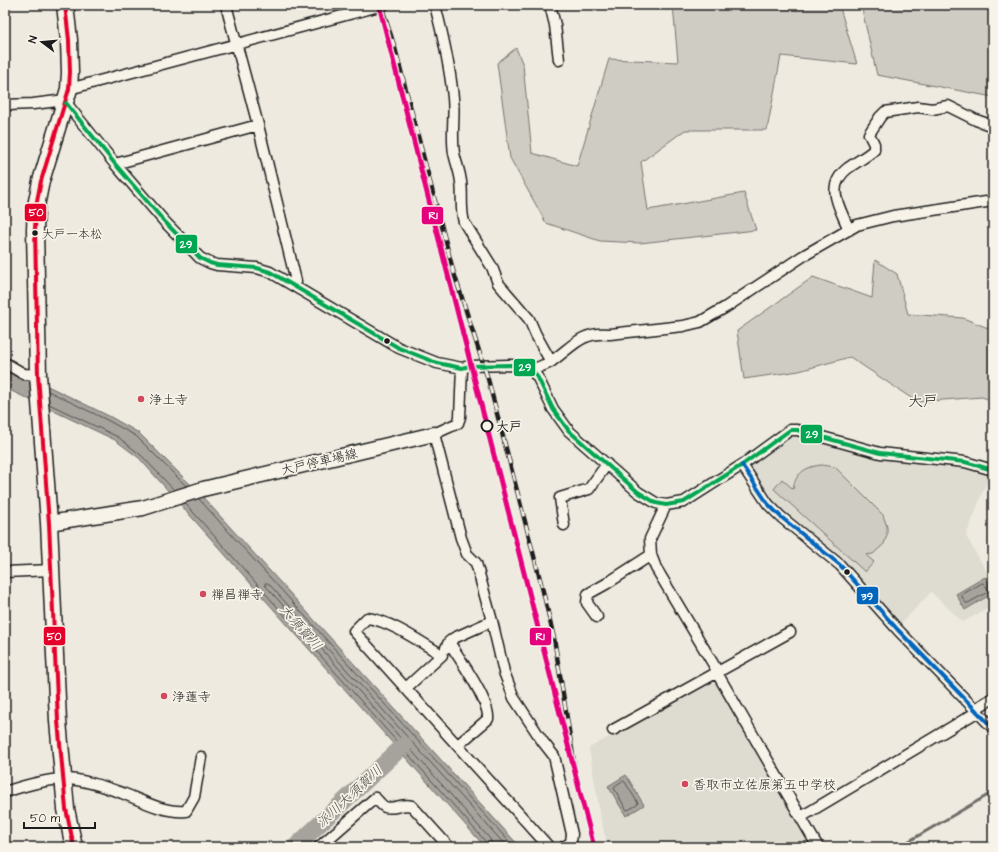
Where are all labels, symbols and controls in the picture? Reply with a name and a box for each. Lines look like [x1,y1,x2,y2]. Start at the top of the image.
north arrow [22,22,62,62]
text: N [25,34,41,45]
line badge: 50 [24,203,47,222]
text: 50 [29,205,43,220]
line badge: R1 [421,206,444,225]
text: R1 [428,208,438,223]
place label: 大戸一本松 [42,226,102,243]
marker: 大戸一本松 [30,228,40,238]
line badge: 29 [175,234,198,254]
text: 29 [179,237,192,252]
unlabelled marker [382,336,392,346]
line badge: 29 [513,358,536,377]
text: 29 [518,360,531,375]
place label: 浄土寺 [149,391,188,409]
district label: 大戸 [908,391,938,412]
marker: 浄土寺 [136,394,146,404]
place label: 大戸 [496,418,522,436]
marker: 大戸 [480,419,494,433]
line badge: 29 [800,424,823,444]
text: 29 [805,427,818,442]
street label: 大戸停車場線 [279,444,360,480]
unlabelled marker [842,567,852,577]
place label: 禅昌禅寺 [211,586,263,604]
line badge: 39 [856,586,879,605]
marker: 禅昌禅寺 [198,589,208,599]
text: 39 [860,589,873,604]
water label: 大須賀川 [274,600,326,655]
line badge: 50 [43,626,66,646]
line badge: R1 [529,627,552,646]
text: 50 [47,629,61,644]
text: R1 [535,629,545,644]
place label: 浄蓮寺 [172,688,211,706]
marker: 浄蓮寺 [159,691,169,701]
water label: 派川大須賀川 [312,761,387,833]
place label: 香取市立佐原第五中学校 [693,776,836,794]
marker: 香取市立佐原第五中学校 [680,779,690,789]
scale bar [24,804,95,830]
text: 50 m [30,810,61,827]

